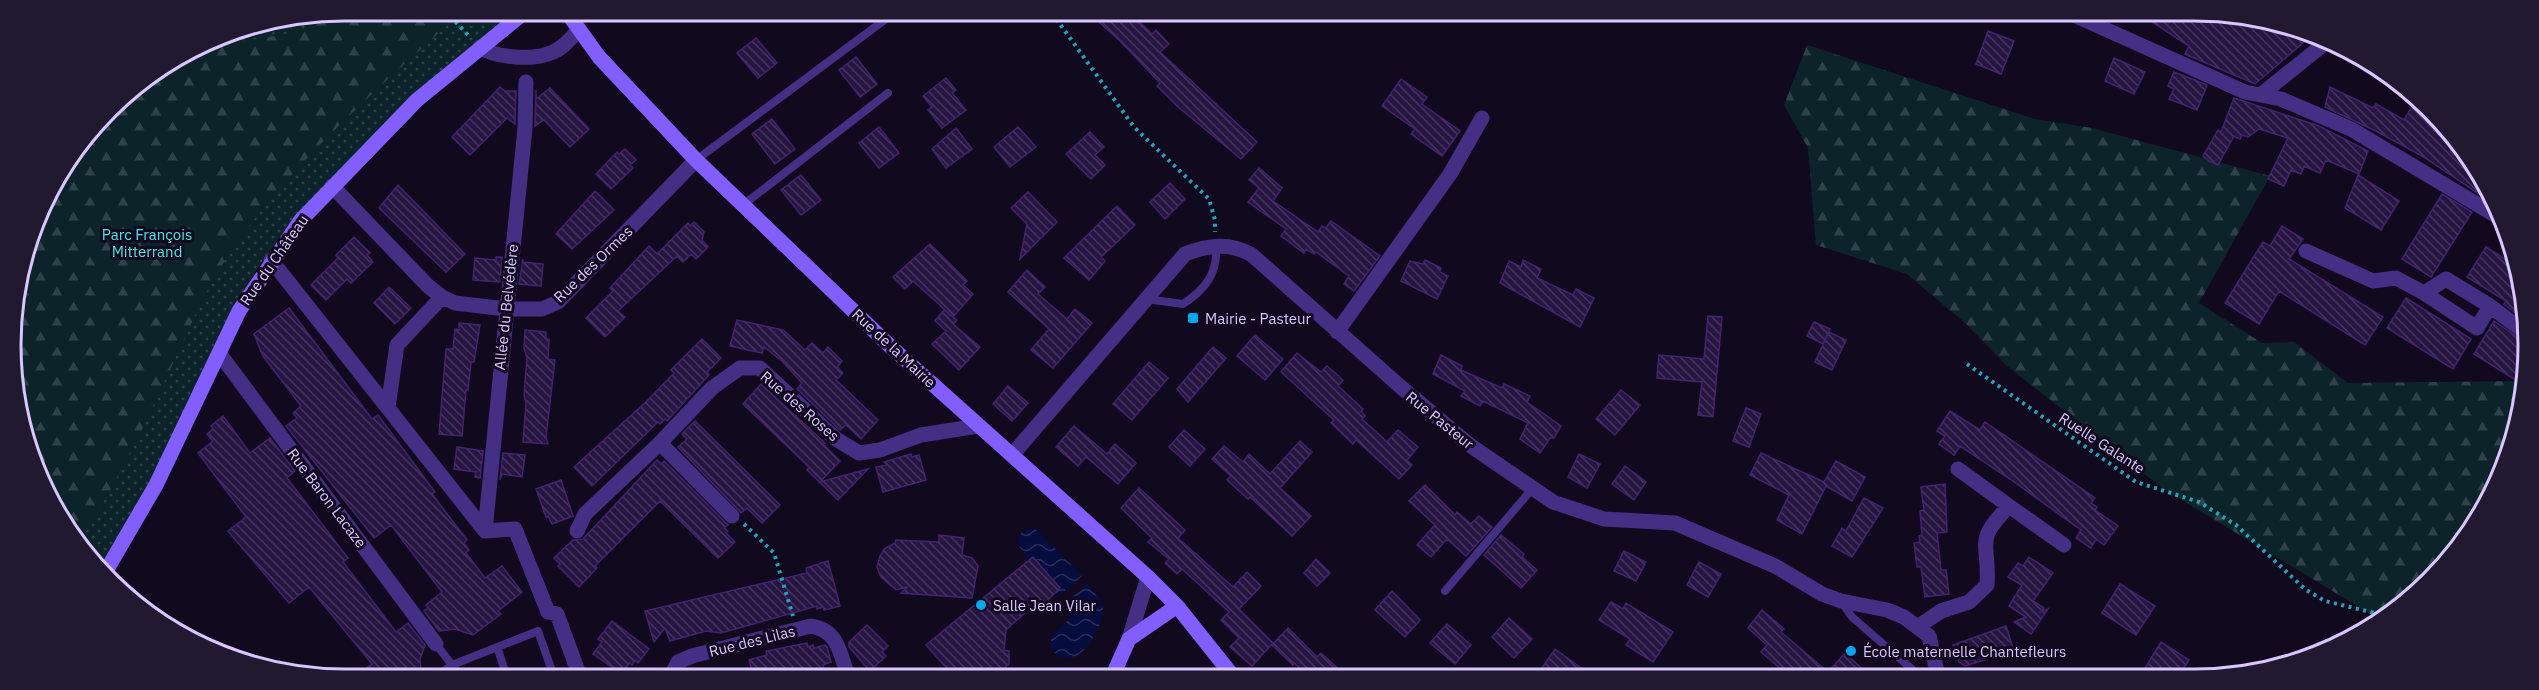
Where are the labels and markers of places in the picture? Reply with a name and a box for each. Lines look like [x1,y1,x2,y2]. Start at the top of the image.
place label: Mairie - Pasteur [1205,309,1312,328]
marker: Mairie - Pasteur [1186,311,1200,325]
place label: Salle Jean Vilar [993,596,1097,615]
marker: Salle Jean Vilar [974,598,988,612]
place label: École maternelle Chantefleurs [1863,642,2066,661]
marker: École maternelle Chantefleurs [1844,644,1858,658]

